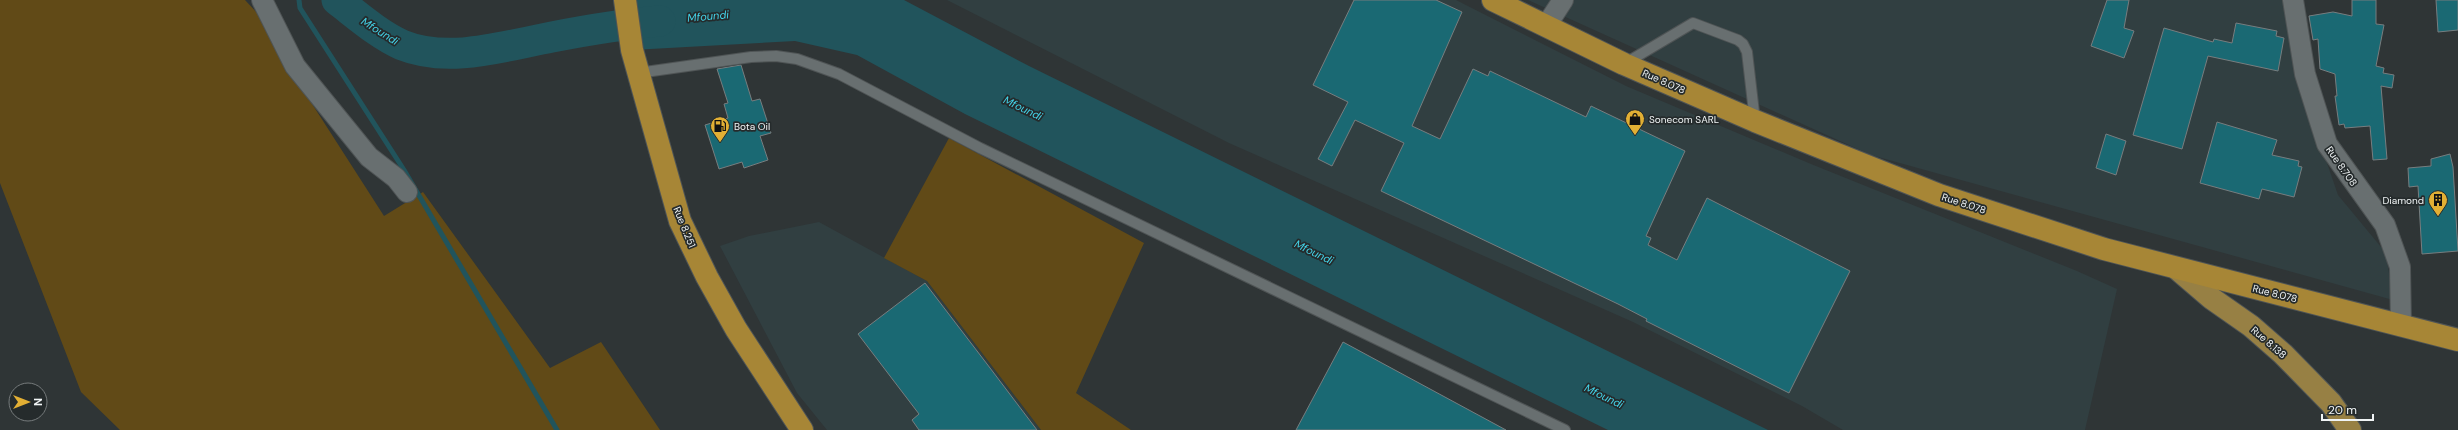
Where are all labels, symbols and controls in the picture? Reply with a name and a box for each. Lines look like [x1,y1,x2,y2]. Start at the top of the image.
water label: Mfoundi [687,7,730,25]
water label: Mfoundi [359,14,402,48]
street label: Rue 8.078 [1640,66,1687,97]
water label: Mfoundi [1001,93,1045,124]
shop icon: Sonecom SARL [1624,108,1646,136]
place label: Sonecom SARL [1649,113,1719,126]
fuel station icon: Bota Oil [709,115,731,143]
place label: Bota Oil [734,120,770,133]
street label: Rue 8.708 [2323,144,2360,189]
building icon: Diamond [2427,189,2449,217]
street label: Rue 8.078 [1940,190,1988,217]
place label: Diamond [2382,194,2424,207]
street label: Rue 8.251 [670,205,699,250]
water label: Mfoundi [1292,237,1336,268]
street label: Rue 8.078 [2251,282,2299,305]
street label: Rue 8.138 [2248,323,2289,361]
water label: Mfoundi [1582,381,1626,412]
north arrow [8,382,48,422]
scale bar [2322,396,2373,422]
text: N [31,398,45,406]
text: 20 m [2328,402,2357,418]

